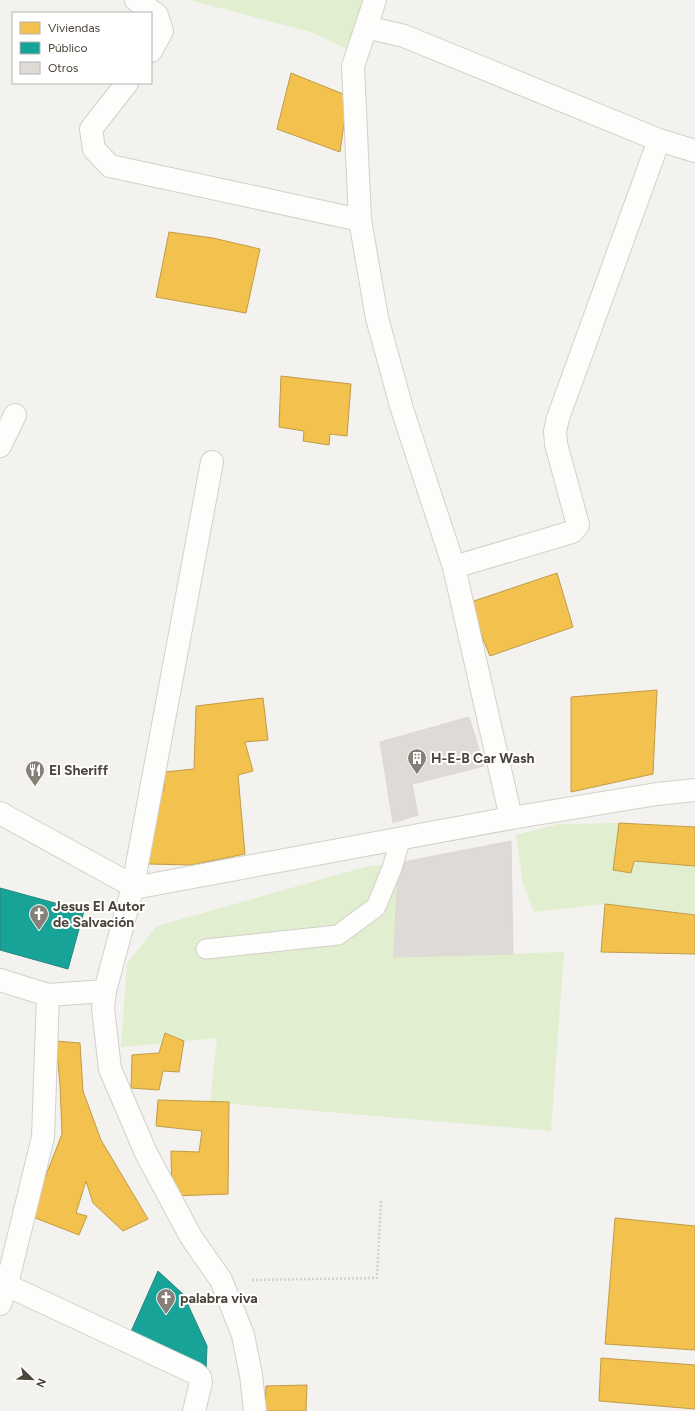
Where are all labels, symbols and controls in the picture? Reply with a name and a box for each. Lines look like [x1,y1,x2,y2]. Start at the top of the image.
legend [12,12,152,84]
text: Viviendas [48,21,101,35]
text: Público [48,41,88,55]
text: Otros [48,61,79,75]
building icon: H-E-B Car Wash [406,747,428,775]
place label: H-E-B Car Wash [431,750,535,767]
restaurant icon: El Sheriff [24,759,46,787]
place label: El Sheriff [49,762,109,779]
place label: Jesus El Autor de Salvación [53,898,145,931]
church icon: Jesus El Autor de Salvación [28,903,50,931]
church icon: palabra viva [155,1287,177,1315]
place label: palabra viva [180,1290,258,1307]
north arrow [12,1359,52,1399]
text: N [33,1376,48,1389]

